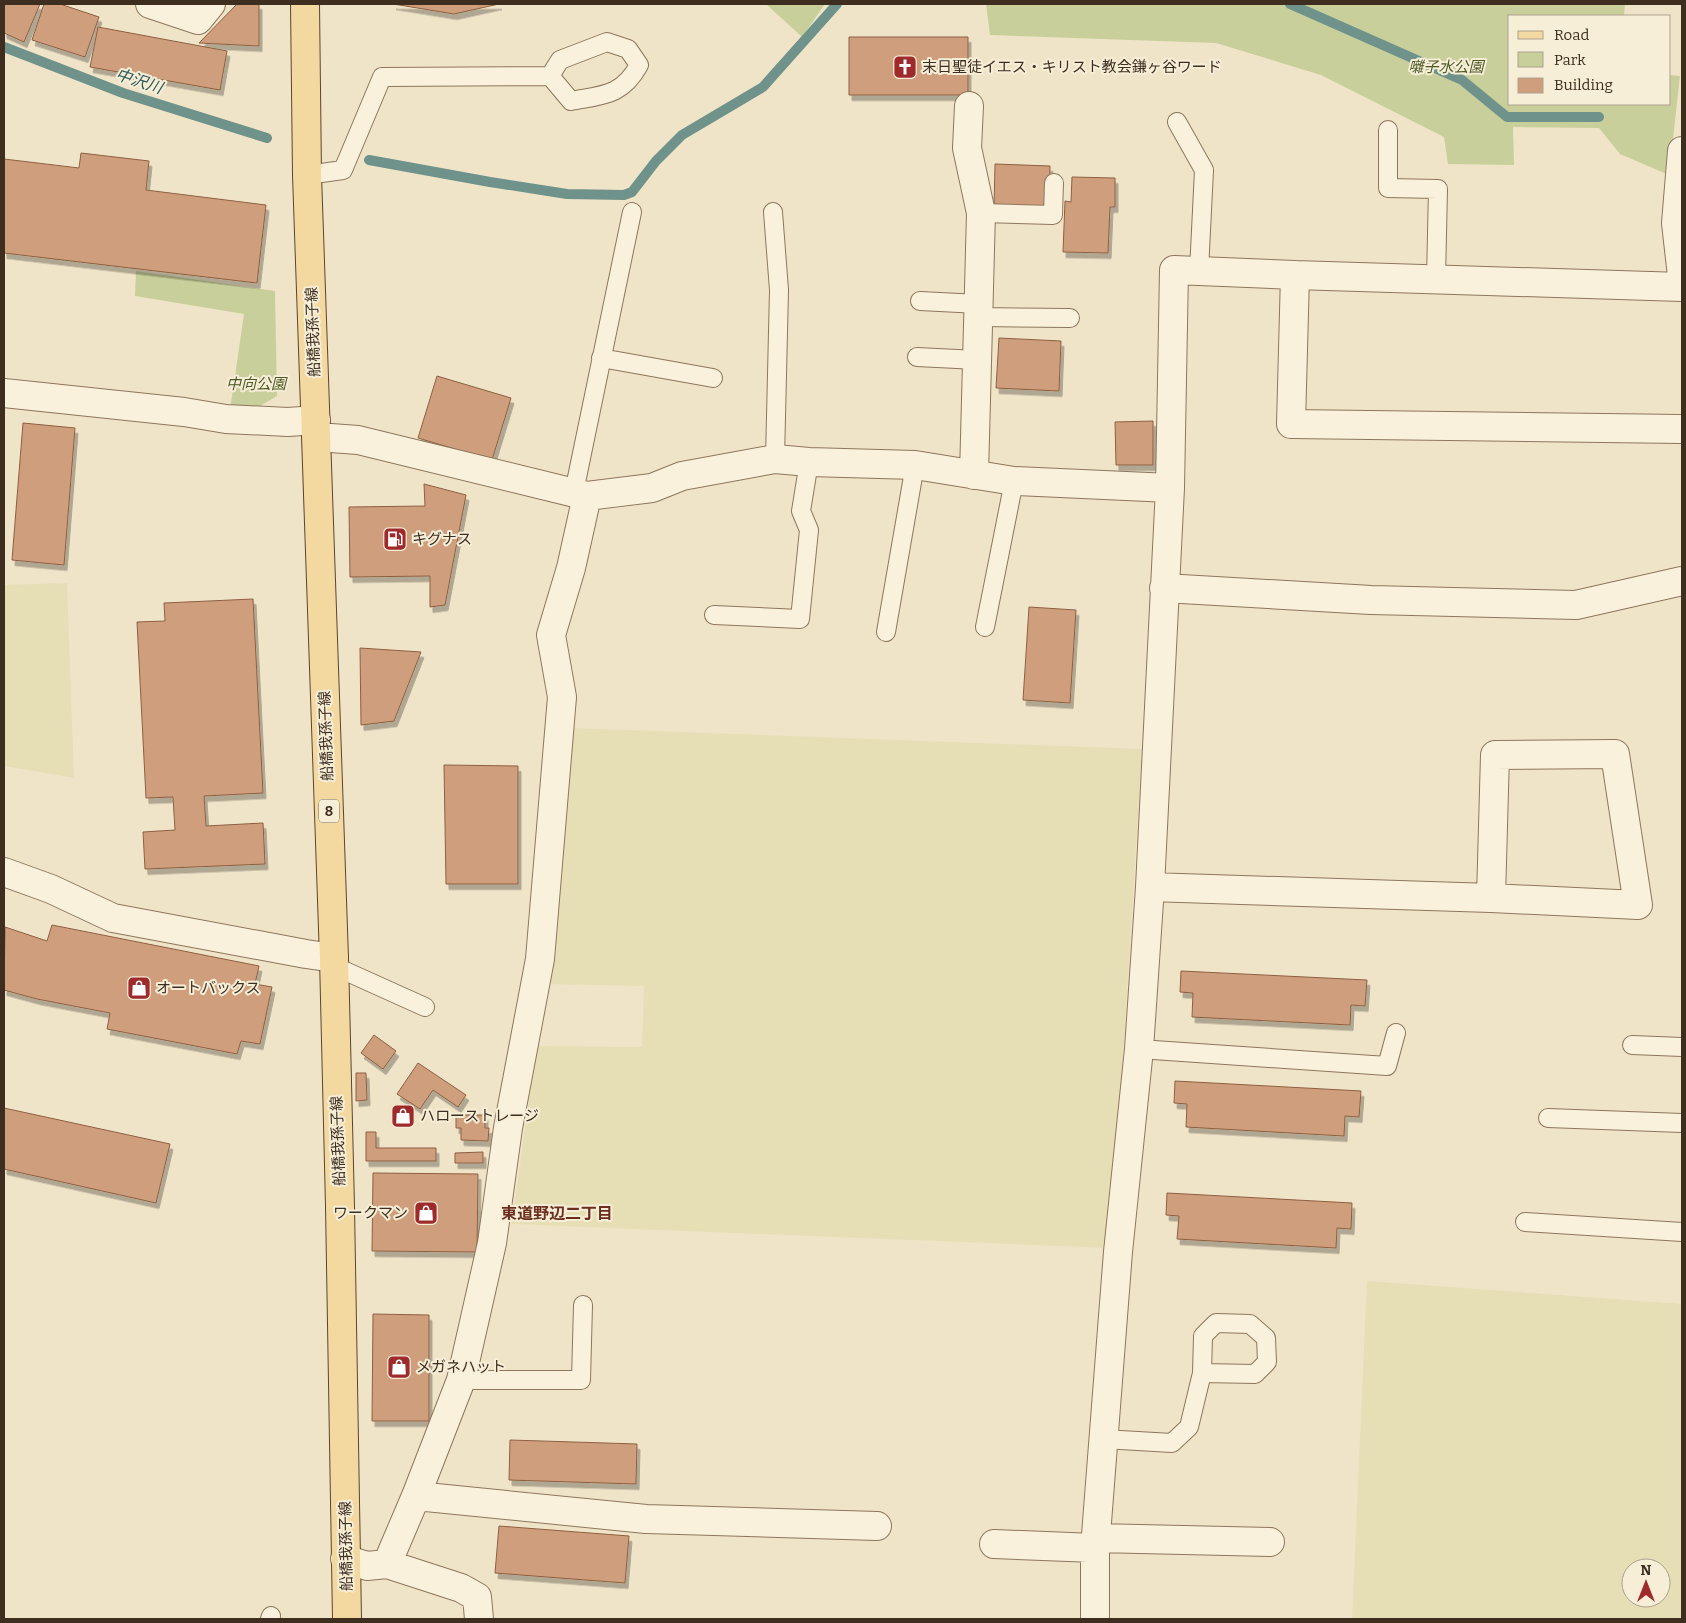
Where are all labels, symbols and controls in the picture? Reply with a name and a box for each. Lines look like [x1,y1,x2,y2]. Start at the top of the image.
legend [1508,15,1671,105]
text: Road [1554,26,1589,44]
text: Park [1554,51,1586,69]
church icon: 末日聖徒イエス・キリスト教会鎌ヶ谷ワード [892,54,918,80]
place label: 末日聖徒イエス・キリスト教会鎌ヶ谷ワード [922,58,1222,76]
park label: 囃子水公園 [1408,58,1485,76]
water label: 中沢川 [113,65,167,98]
text: Building [1554,76,1613,94]
street label: 船橋我孫子線 [302,287,324,377]
park label: 中向公園 [226,375,288,393]
fuel station icon: キグナス [382,526,408,552]
place label: キグナス [412,530,472,548]
street label: 船橋我孫子線 [315,691,337,781]
road number: 8 [319,799,339,822]
shop icon: オートバックス [126,975,152,1001]
place label: オートバックス [156,979,261,997]
street label: 船橋我孫子線 [327,1096,349,1186]
shop icon: ハローストレージ [390,1103,416,1129]
place label: ハローストレージ [420,1107,539,1125]
shop icon: ワークマン [413,1200,439,1226]
place label: ワークマン [333,1204,408,1222]
district label: 東道野辺二丁目 [501,1204,613,1223]
shop icon: メガネハット [386,1354,412,1380]
place label: メガネハット [416,1358,506,1376]
street label: 船橋我孫子線 [336,1501,356,1591]
north arrow [1621,1558,1671,1608]
text: N [1641,1562,1652,1579]

